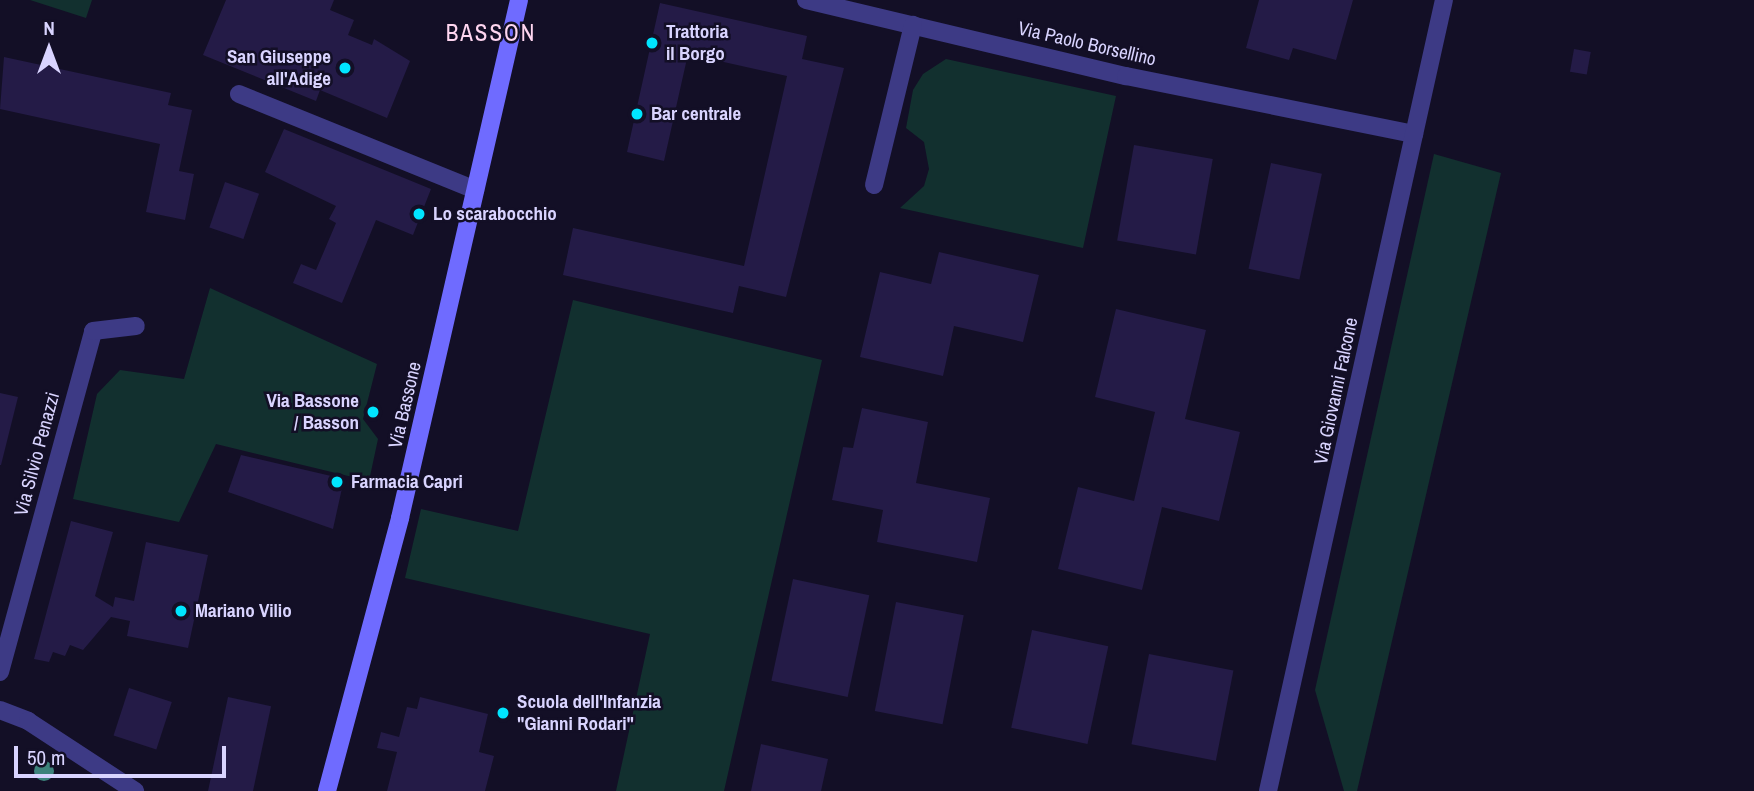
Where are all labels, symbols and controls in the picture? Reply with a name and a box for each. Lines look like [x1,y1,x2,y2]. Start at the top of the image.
north arrow [14,14,84,84]
text: N [43,15,55,41]
street label: Via Paolo Borsellino [1016,17,1158,71]
district label: BASSON [446,19,536,47]
place label: Trattoria il Borgo [666,21,728,65]
marker: Trattoria il Borgo [644,35,660,51]
place label: San Giuseppe all'Adige [227,46,331,90]
marker: San Giuseppe all'Adige [337,60,353,76]
place label: Bar centrale [651,103,741,125]
marker: Bar centrale [629,106,645,122]
place label: Lo scarabocchio [433,203,557,225]
marker: Lo scarabocchio [411,206,427,222]
street label: Via Giovanni Falcone [1309,315,1363,467]
street label: Via Bassone [384,360,426,450]
street label: Via Silvio Penazzi [10,390,64,518]
place label: Via Bassone / Basson [267,390,359,434]
marker: Via Bassone / Basson [365,404,381,420]
place label: Farmacia Capri [351,471,463,493]
marker: Farmacia Capri [329,474,345,490]
place label: Mariano Vilio [195,600,292,622]
marker: Mariano Vilio [173,603,189,619]
place label: Scuola dell'Infanzia "Gianni Rodari" [517,691,661,735]
marker: Scuola dell'Infanzia "Gianni Rodari" [495,705,511,721]
scale bar [18,732,229,776]
text: 50 m [27,743,65,772]

